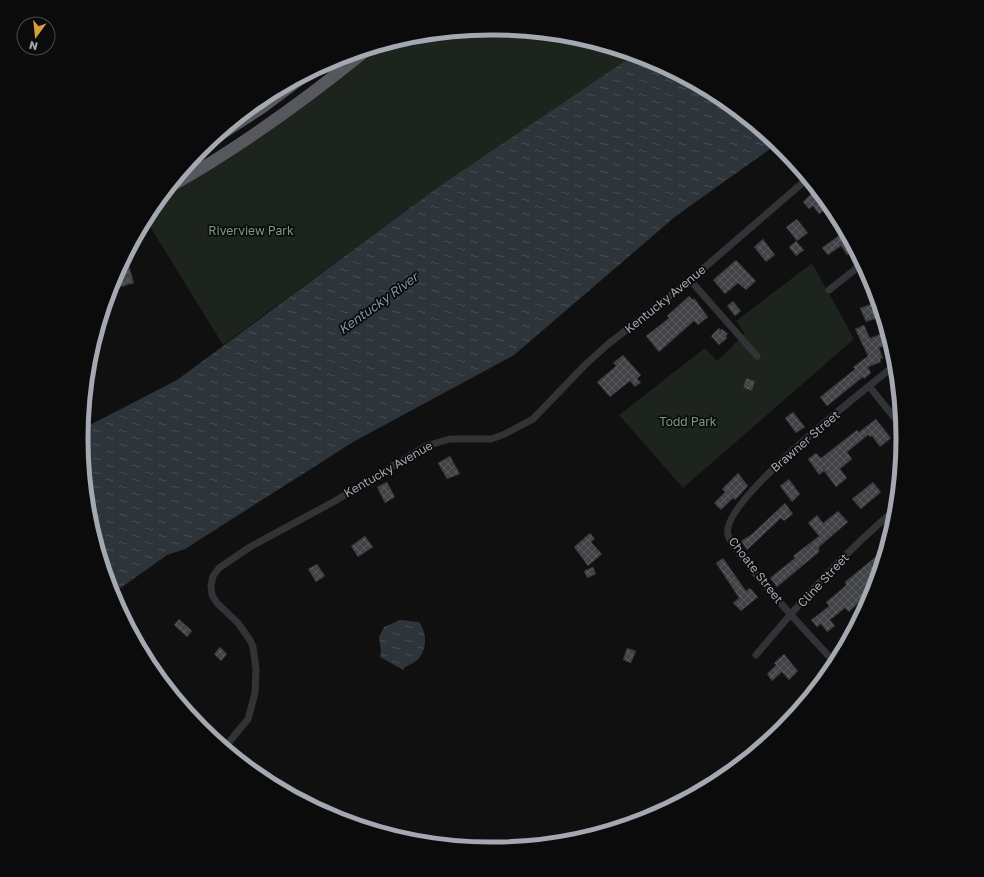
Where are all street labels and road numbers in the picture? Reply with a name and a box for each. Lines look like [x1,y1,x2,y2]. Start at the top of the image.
street label: Kentucky Avenue [621,262,709,336]
street label: Brawner Street [767,407,843,475]
street label: Kentucky Avenue [341,438,435,500]
street label: Choate Street [726,534,787,606]
street label: Cline Street [794,550,852,610]

